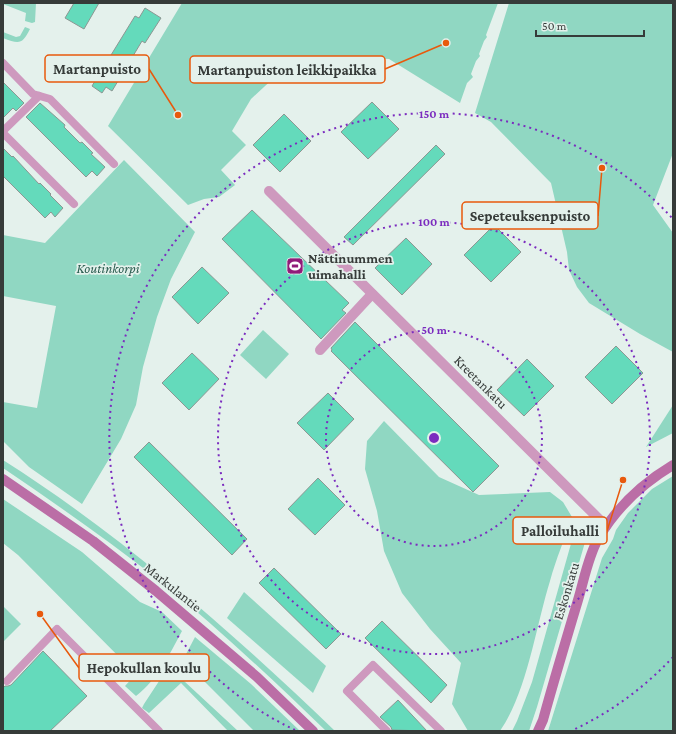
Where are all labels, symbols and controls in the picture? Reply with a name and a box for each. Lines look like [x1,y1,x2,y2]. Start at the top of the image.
scale bar [536,12,644,38]
text: 50 m [542,19,567,33]
callout: Martanpuisto [45,55,149,82]
callout: Martanpuiston leikkipaikka [190,56,385,83]
text: Martanpuisto [53,61,141,77]
text: Martanpuiston leikkipaikka [197,62,377,78]
text: 150 m [419,107,450,121]
callout: Sepeteuksenpuisto [462,202,598,229]
text: Sepeteuksenpuisto [470,208,590,224]
text: 100 m [418,215,451,229]
place label: Nättinummen uimahalli [308,250,393,282]
sports icon: Nättinummen uimahalli [285,256,305,276]
park label: Koutinkorpi [76,260,140,276]
text: 50 m [421,323,448,337]
street label: Kreetankatu [451,352,511,412]
centre of rings [427,431,441,445]
callout: Palloiluhalli [513,517,607,544]
text: Palloiluhalli [521,523,600,539]
street label: Markulantie [141,559,205,615]
street label: Eskonkatu [550,560,582,622]
callout: Hepokullan koulu [79,654,209,681]
text: Hepokullan koulu [87,660,202,676]

